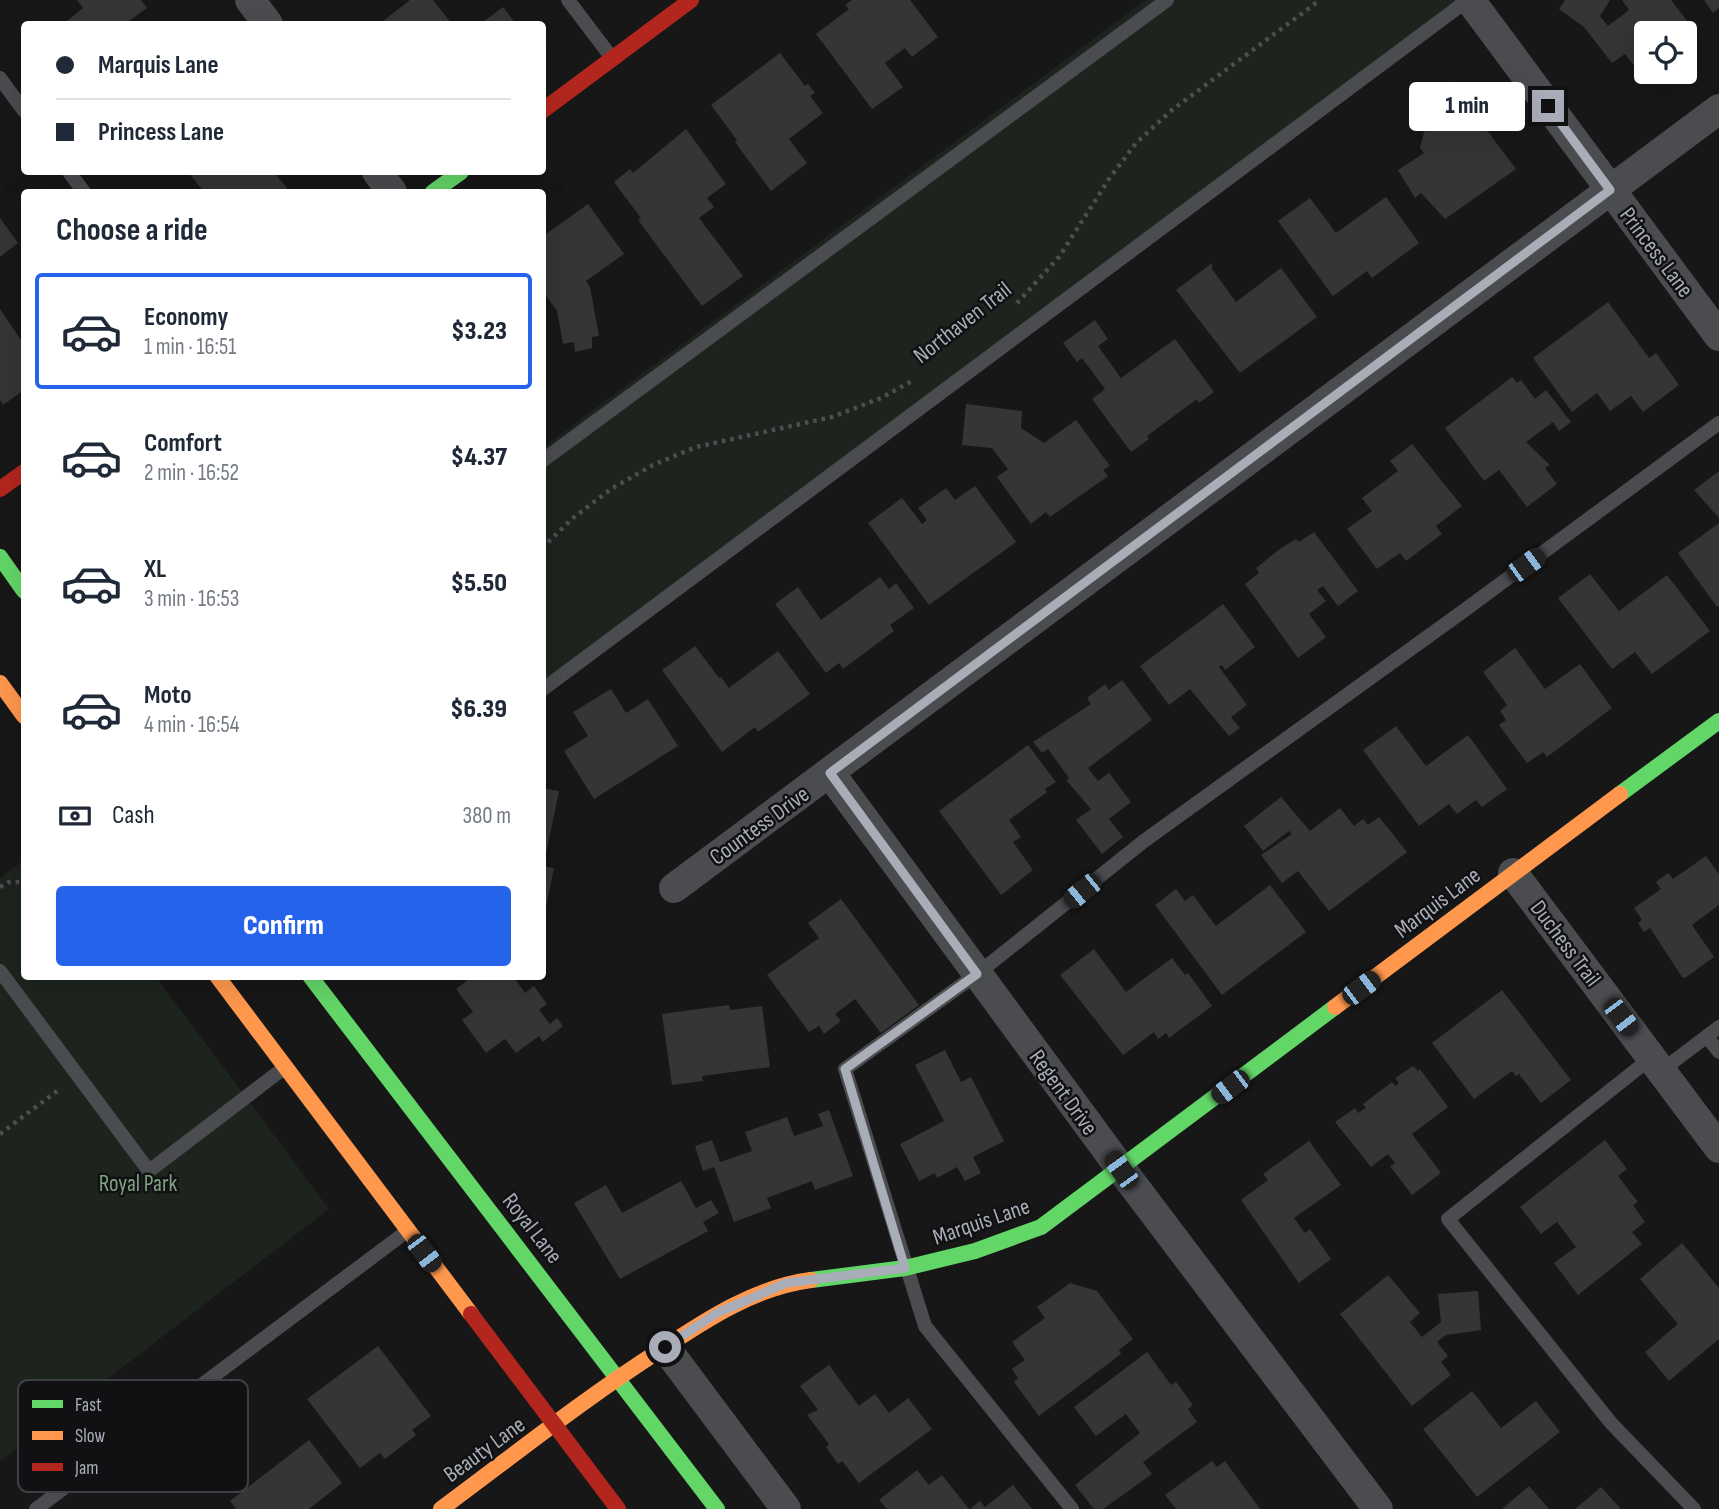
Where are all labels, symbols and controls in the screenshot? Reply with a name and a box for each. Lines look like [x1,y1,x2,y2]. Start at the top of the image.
map controls [1634,21,1697,84]
button: locate [1634,21,1697,84]
text: Marquis Lane [98,50,219,81]
callout: 1 min [1408,82,1524,130]
route end [1532,90,1564,122]
text: 1 min [1445,92,1489,120]
text: Princess Lane [98,117,224,148]
street label: Princess Lane [1613,202,1699,303]
text: Choose a ride [56,211,208,250]
street label: Northaven Trail [908,276,1017,370]
icon: car [60,300,123,363]
text: Economy [144,302,228,333]
text: $3.23 [451,316,507,347]
text: 1 min · 16:51 [144,333,236,361]
icon: car [60,426,123,489]
text: Comfort [144,428,222,459]
text: $4.37 [451,442,507,473]
text: 2 min · 16:52 [144,459,239,487]
car [1503,544,1550,586]
icon: car [60,552,123,615]
text: XL [144,554,166,585]
text: $5.50 [451,568,507,599]
text: 3 min · 16:53 [144,585,239,613]
icon: car [60,678,123,741]
text: Moto [144,680,192,711]
text: $6.39 [450,694,507,725]
text: 4 min · 16:54 [144,711,239,739]
street label: Countess Drive [704,780,815,871]
icon: cash [56,797,94,835]
text: Cash [112,800,155,831]
text: 380 m [463,802,511,830]
street label: Marquis Lane [1389,861,1486,944]
car [1060,870,1105,912]
button: Confirm [56,886,511,966]
street label: Duchess Trail [1524,895,1607,992]
car [1338,967,1385,1009]
car [1600,994,1643,1040]
street label: Regent Drive [1023,1044,1104,1141]
car [1207,1066,1254,1108]
car [1101,1147,1142,1193]
park label: Royal Park [99,1170,178,1198]
street label: Royal Lane [496,1188,568,1269]
street label: Marquis Lane [929,1192,1033,1252]
car [403,1230,446,1276]
route start [649,1331,681,1363]
legend [18,1380,248,1492]
text: Fast [75,1394,102,1417]
street label: Beauty Lane [438,1411,531,1489]
text: Slow [75,1425,105,1448]
text: Jam [74,1457,98,1480]

